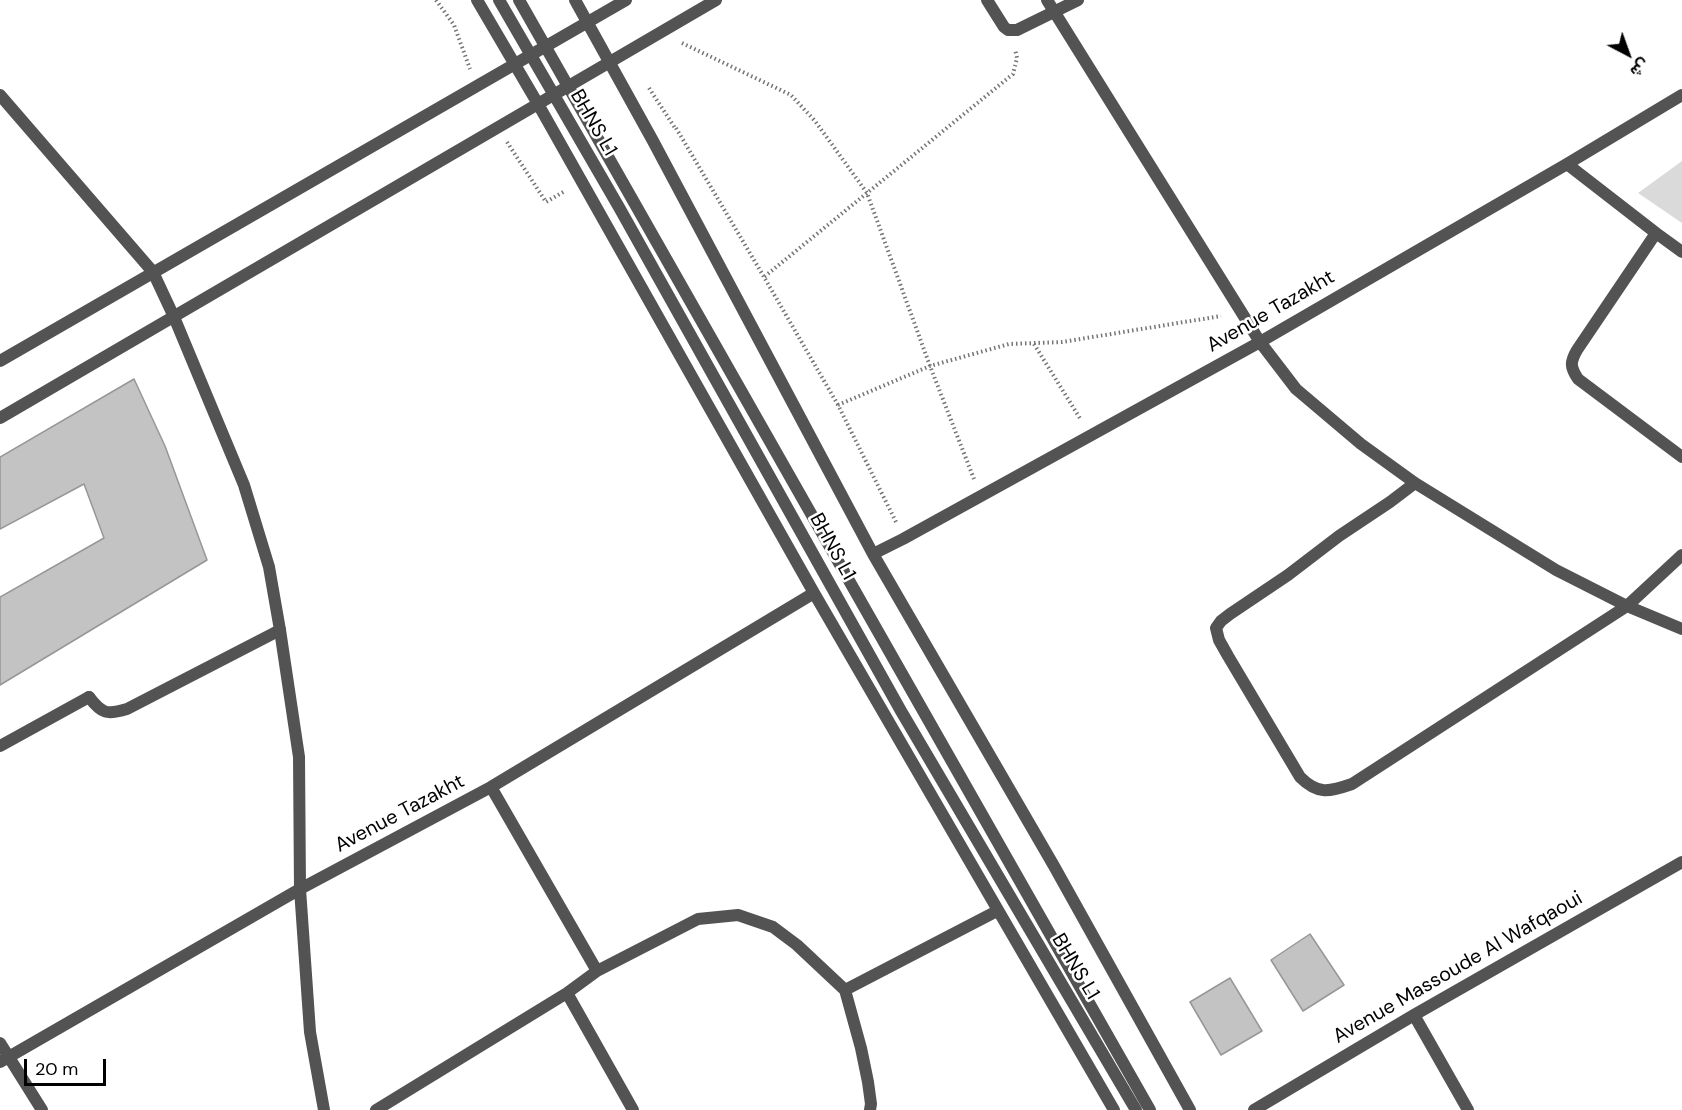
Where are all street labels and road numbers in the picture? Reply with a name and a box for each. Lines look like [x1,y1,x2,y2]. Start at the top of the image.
street label: BHNS L1 [564,86,622,160]
street label: Avenue Tazakht [1203,266,1339,358]
street label: BHNS L1 [804,509,860,585]
street label: Avenue Tazakht [331,770,469,858]
street label: Avenue Massoude Al Wafqaoui [1329,887,1587,1049]
street label: BHNS L1 [1046,930,1104,1004]

